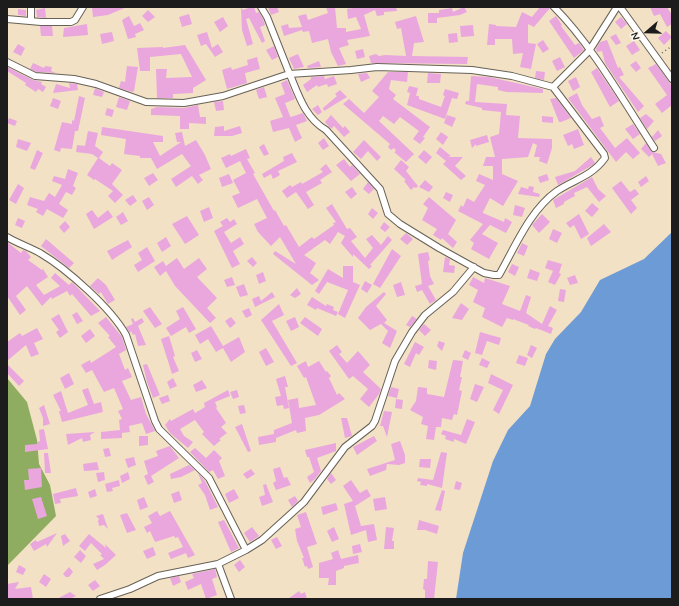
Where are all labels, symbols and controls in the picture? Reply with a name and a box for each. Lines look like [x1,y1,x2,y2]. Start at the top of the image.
north arrow [627,12,667,52]
text: N [628,30,644,42]

